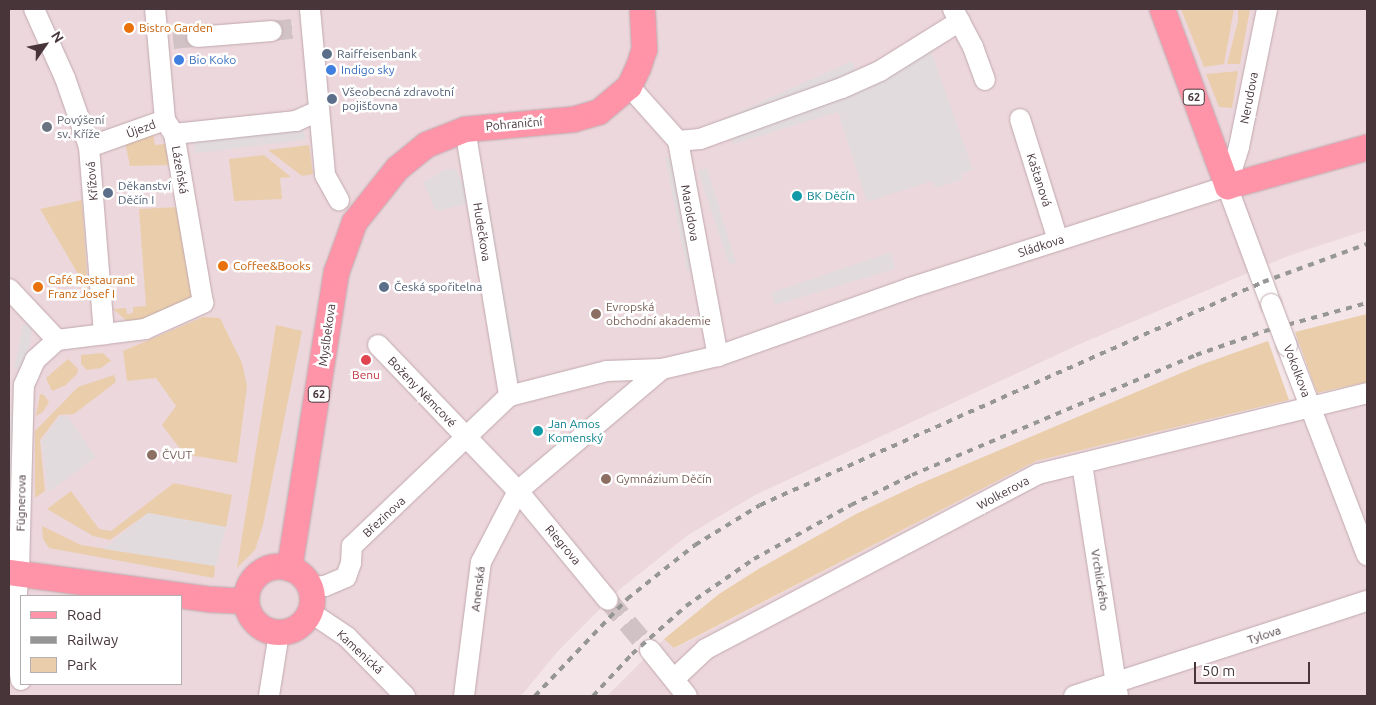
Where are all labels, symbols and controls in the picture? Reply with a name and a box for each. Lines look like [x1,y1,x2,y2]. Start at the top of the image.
north arrow [20,20,70,70]
place label: Bistro Garden [139,21,213,35]
marker: Bistro Garden [123,22,135,34]
text: N [48,28,67,46]
place label: Raiffeisenbank [337,47,417,61]
marker: Raiffeisenbank [321,48,333,60]
place label: Bio Koko [189,53,236,67]
marker: Bio Koko [173,54,185,66]
place label: Indigo sky [341,63,395,77]
marker: Indigo sky [325,64,337,76]
street label: Nerudova [1237,71,1261,125]
place label: Všeobecná zdravotní pojišťovna [342,85,454,113]
road number: 62 [1183,88,1205,105]
marker: Všeobecná zdravotní pojišťovna [326,93,338,105]
place label: Povýšení sv. Kříže [57,113,104,141]
street label: Pohraniční [485,114,543,134]
street label: Újezd [124,117,158,141]
marker: Povýšení sv. Kříže [41,121,53,133]
street label: Lázeňská [169,145,191,195]
street label: Kaštanová [1024,151,1054,209]
street label: Křížová [83,161,101,201]
place label: Děkanství Děčín I [118,179,171,207]
street label: Maroldova [678,184,702,242]
marker: Děkanství Děčín I [102,187,114,199]
place label: BK Děčín [807,189,855,203]
marker: BK Děčín [791,190,803,202]
street label: Hudečkova [470,202,494,262]
street label: Sládkova [1016,232,1066,260]
place label: Coffee&Books [233,259,311,273]
marker: Coffee&Books [217,260,229,272]
place label: Café Restaurant Franz Josef I [48,273,135,301]
place label: Česká spořitelna [394,280,482,294]
marker: Café Restaurant Franz Josef I [32,281,44,293]
marker: Česká spořitelna [378,281,390,293]
place label: Evropská obchodní akademie [606,300,711,328]
street label: Myslbekova [315,303,339,367]
marker: Evropská obchodní akademie [590,308,602,320]
street label: Vokolkova [1280,343,1314,399]
marker: Benu [360,354,372,366]
street label: Boženy Němcové [385,354,459,430]
place label: Benu [352,368,380,382]
road number: 62 [308,386,330,402]
place label: Jan Amos Komenský [548,417,603,445]
marker: Jan Amos Komenský [532,425,544,437]
place label: ČVUT [162,448,192,462]
marker: ČVUT [146,449,158,461]
place label: Gymnázium Děčín [616,472,712,486]
marker: Gymnázium Děčín [600,473,612,485]
street label: Wolkerova [974,473,1032,513]
street label: Fügnerova [13,474,29,532]
street label: Březinova [360,494,408,540]
street label: Riegrova [542,522,584,568]
street label: Vrchlického [1088,548,1112,612]
street label: Anenská [468,566,488,612]
legend [20,595,182,685]
text: Road [67,606,102,623]
street label: Tylova [1245,623,1283,647]
street label: Kamenická [334,627,386,677]
text: Railway [67,631,118,648]
scale bar [1196,652,1312,684]
text: Park [67,656,97,673]
text: 50 m [1202,662,1235,679]

